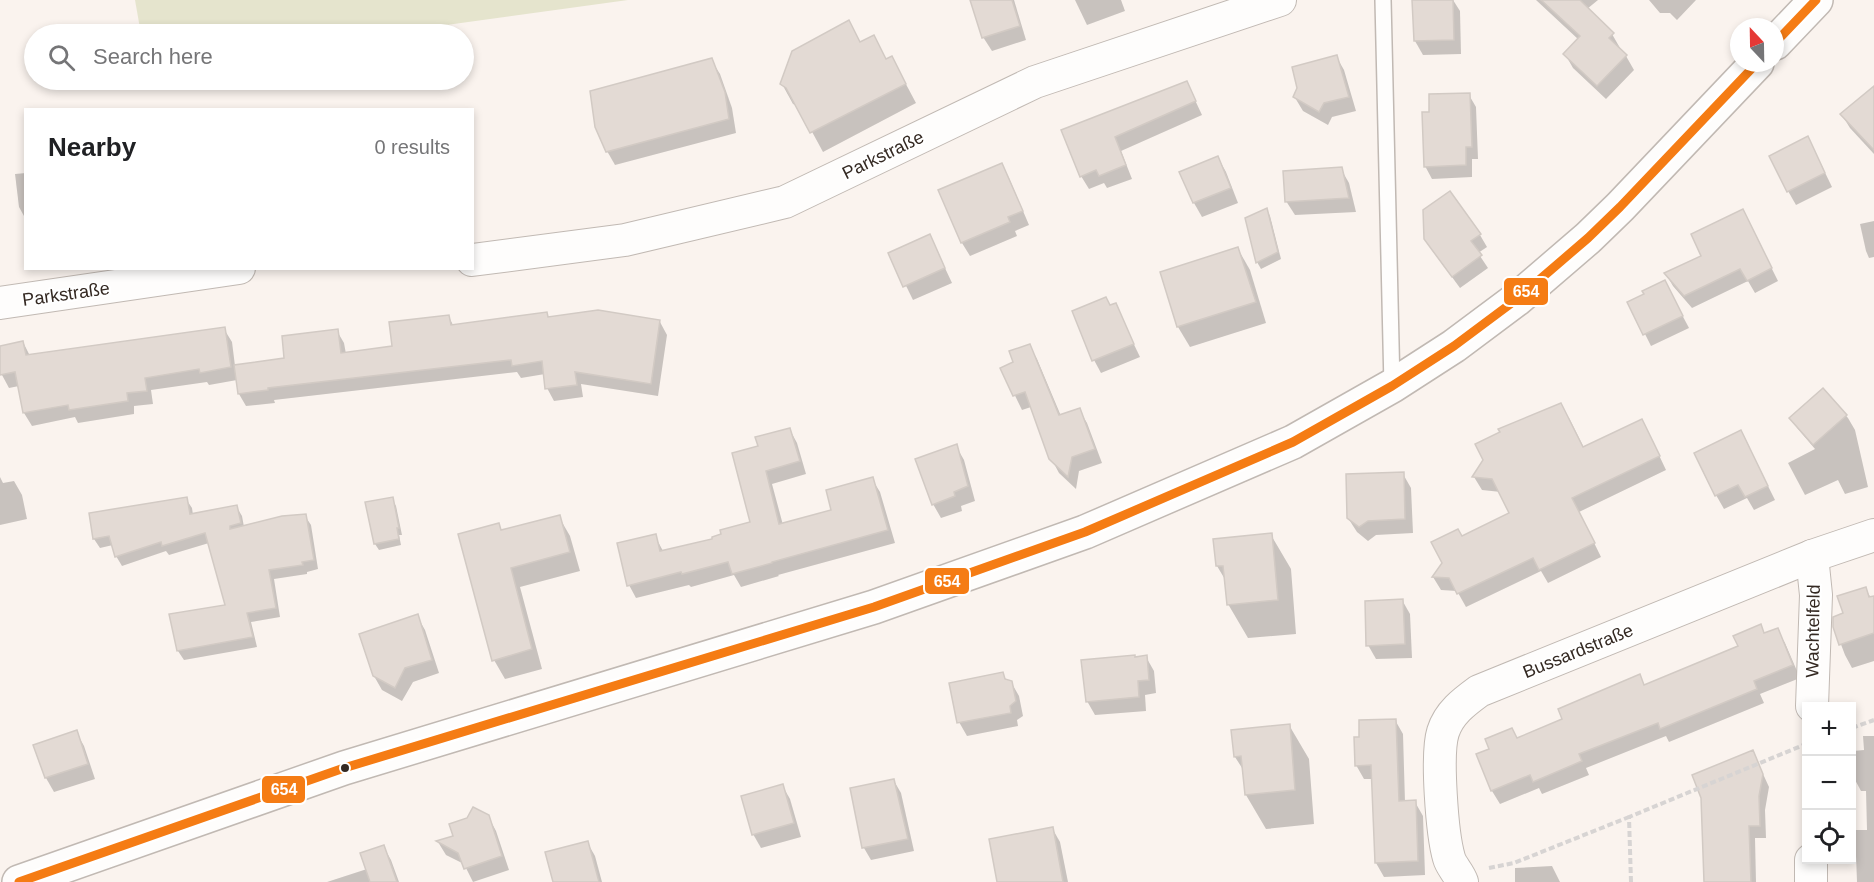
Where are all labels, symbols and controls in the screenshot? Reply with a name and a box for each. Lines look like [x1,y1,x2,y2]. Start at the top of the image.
north arrow [1730,18,1784,72]
search box [24,24,474,90]
icon: search [45,41,78,74]
text: Search here [93,44,213,69]
street label: Parkstraße [839,127,927,183]
text: Nearby [48,132,136,162]
text: 0 results [374,136,450,158]
line badge: 654 [1503,277,1549,306]
street label: Parkstraße [21,278,111,310]
text: 654 [1513,283,1539,300]
line badge: 654 [924,567,970,595]
text: 654 [934,573,960,590]
street label: Wachtelfeld [1802,584,1824,678]
street label: Bussardstraße [1520,620,1636,682]
map controls [1802,702,1856,864]
button: + [1802,702,1856,756]
button: − [1802,756,1856,810]
unlabelled marker [339,762,351,774]
line badge: 654 [261,775,306,804]
text: 654 [271,781,297,798]
button: locate [1802,810,1856,864]

